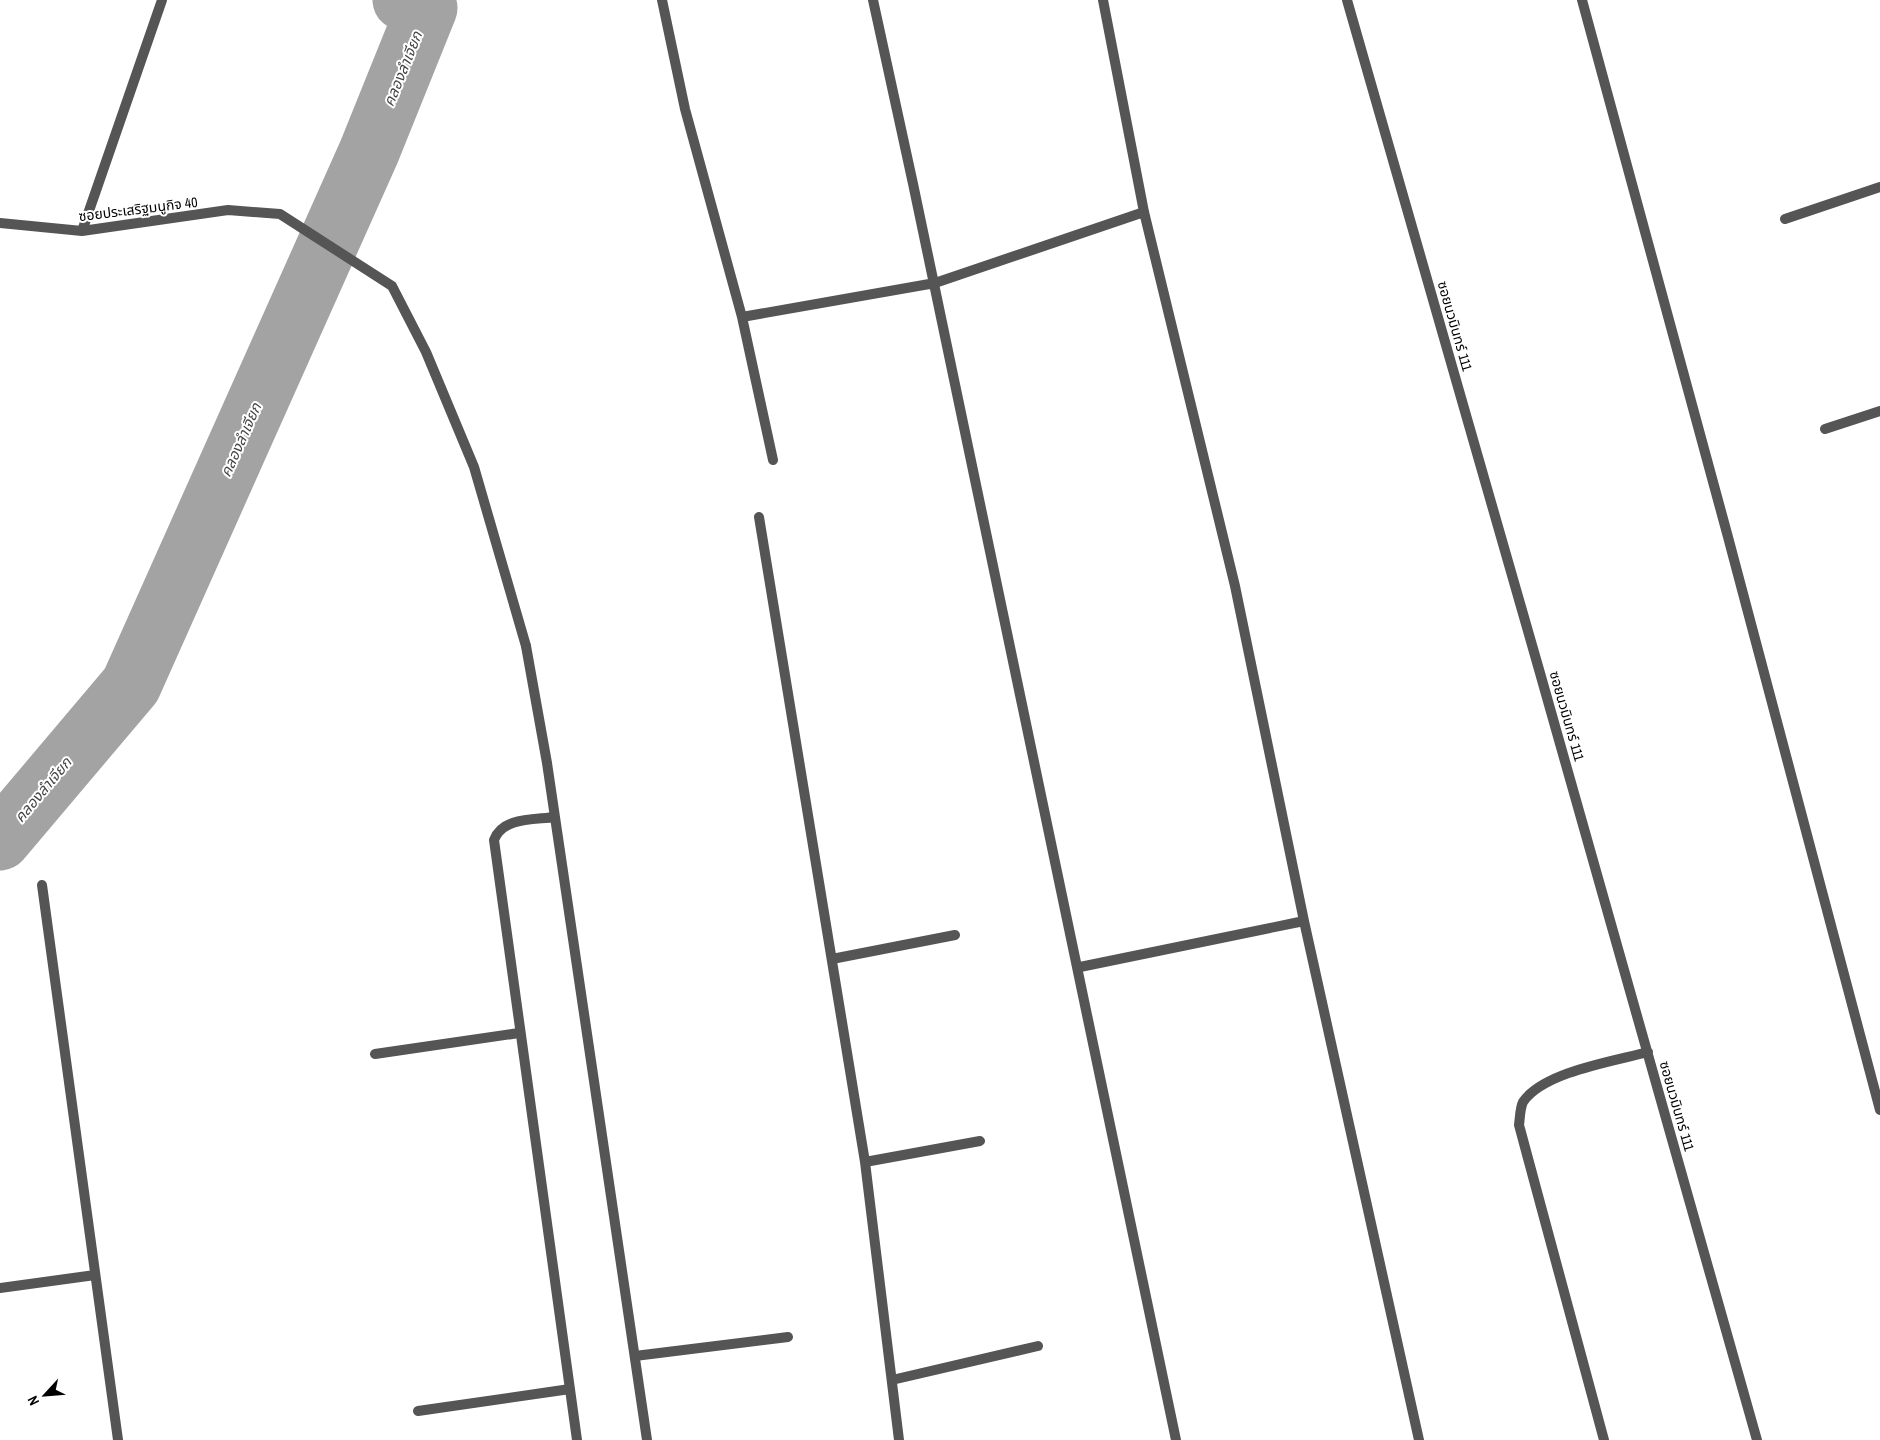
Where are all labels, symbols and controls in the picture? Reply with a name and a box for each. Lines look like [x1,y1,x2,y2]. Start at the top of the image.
water label: คลองลำเจียก [378,27,427,109]
street label: ซอยประเสริฐมนูกิจ 40 [78,193,198,225]
street label: ซอยนวมินทร์ 111 [1434,279,1477,374]
water label: คลองลำเจียก [215,399,267,480]
street label: ซอยนวมินทร์ 111 [1546,669,1589,764]
water label: คลองลำเจียก [9,752,77,827]
street label: ซอยนวมินทร์ 111 [1656,1059,1699,1154]
north arrow [20,1370,70,1420]
text: N [23,1393,43,1408]

